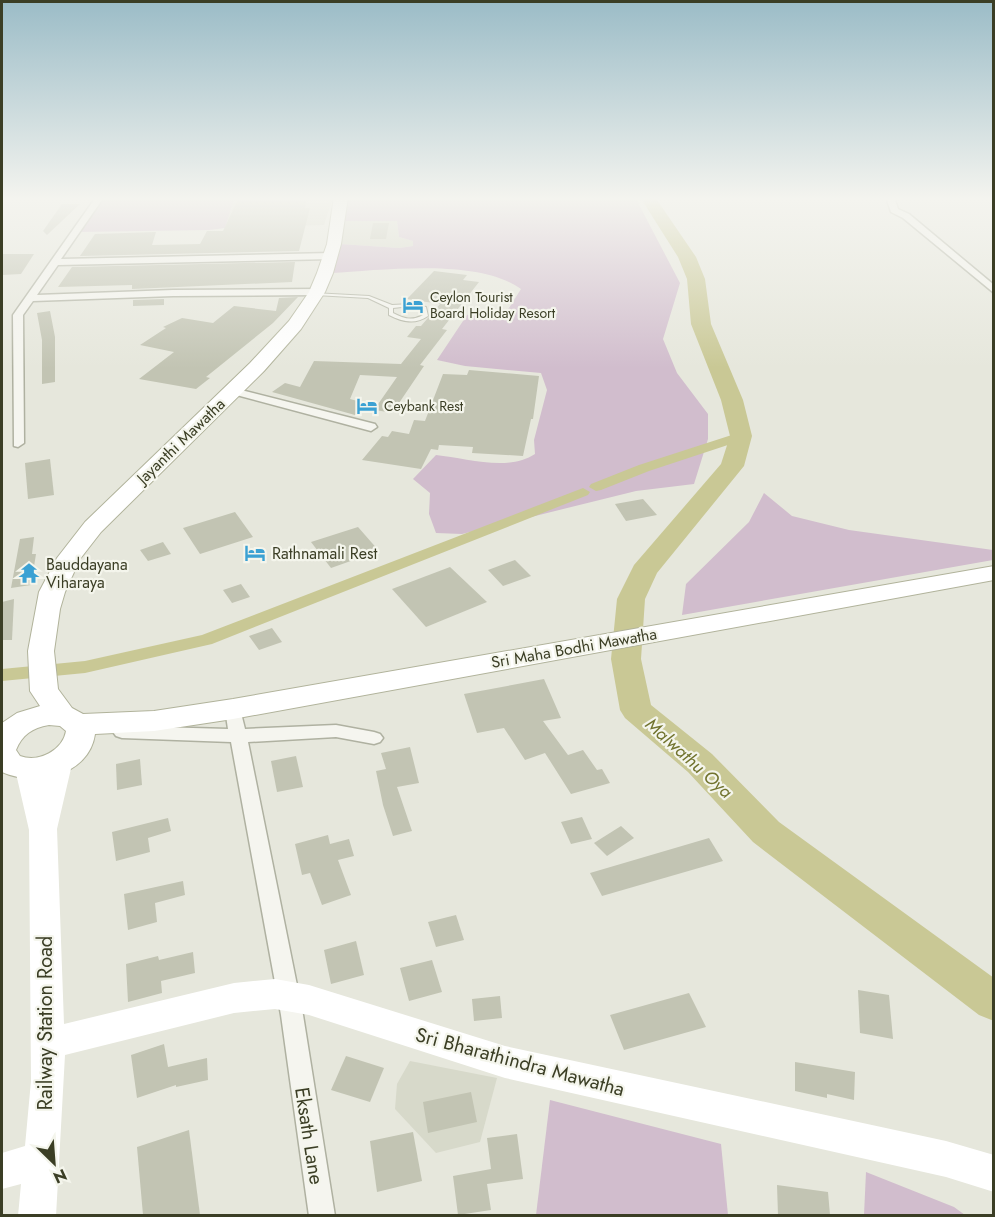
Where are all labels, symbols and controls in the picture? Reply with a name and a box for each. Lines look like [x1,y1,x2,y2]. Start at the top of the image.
place label: Ceylon Tourist Board Holiday Resort [430,287,556,323]
hotel icon: Ceylon Tourist Board Holiday Resort [401,293,425,317]
street label: Jayanthi Mawatha [130,393,230,491]
hotel icon: Ceybank Rest [355,394,379,418]
place label: Ceybank Rest [384,396,464,416]
hotel icon: Rathnamali Rest [243,541,267,565]
place label: Rathnamali Rest [272,542,377,565]
place label: Bauddayana Viharaya [46,553,128,594]
temple icon: Bauddayana Viharaya [17,561,41,585]
street label: Sri Maha Bodhi Mawatha [489,622,659,674]
water label: Malwathu Oya [640,712,738,804]
street label: Railway Station Road [31,936,60,1110]
street label: Sri Bharathindra Mawatha [412,1020,628,1104]
street label: Eksath Lane [287,1085,331,1187]
north arrow [24,1133,84,1193]
text: N [50,1163,71,1189]

